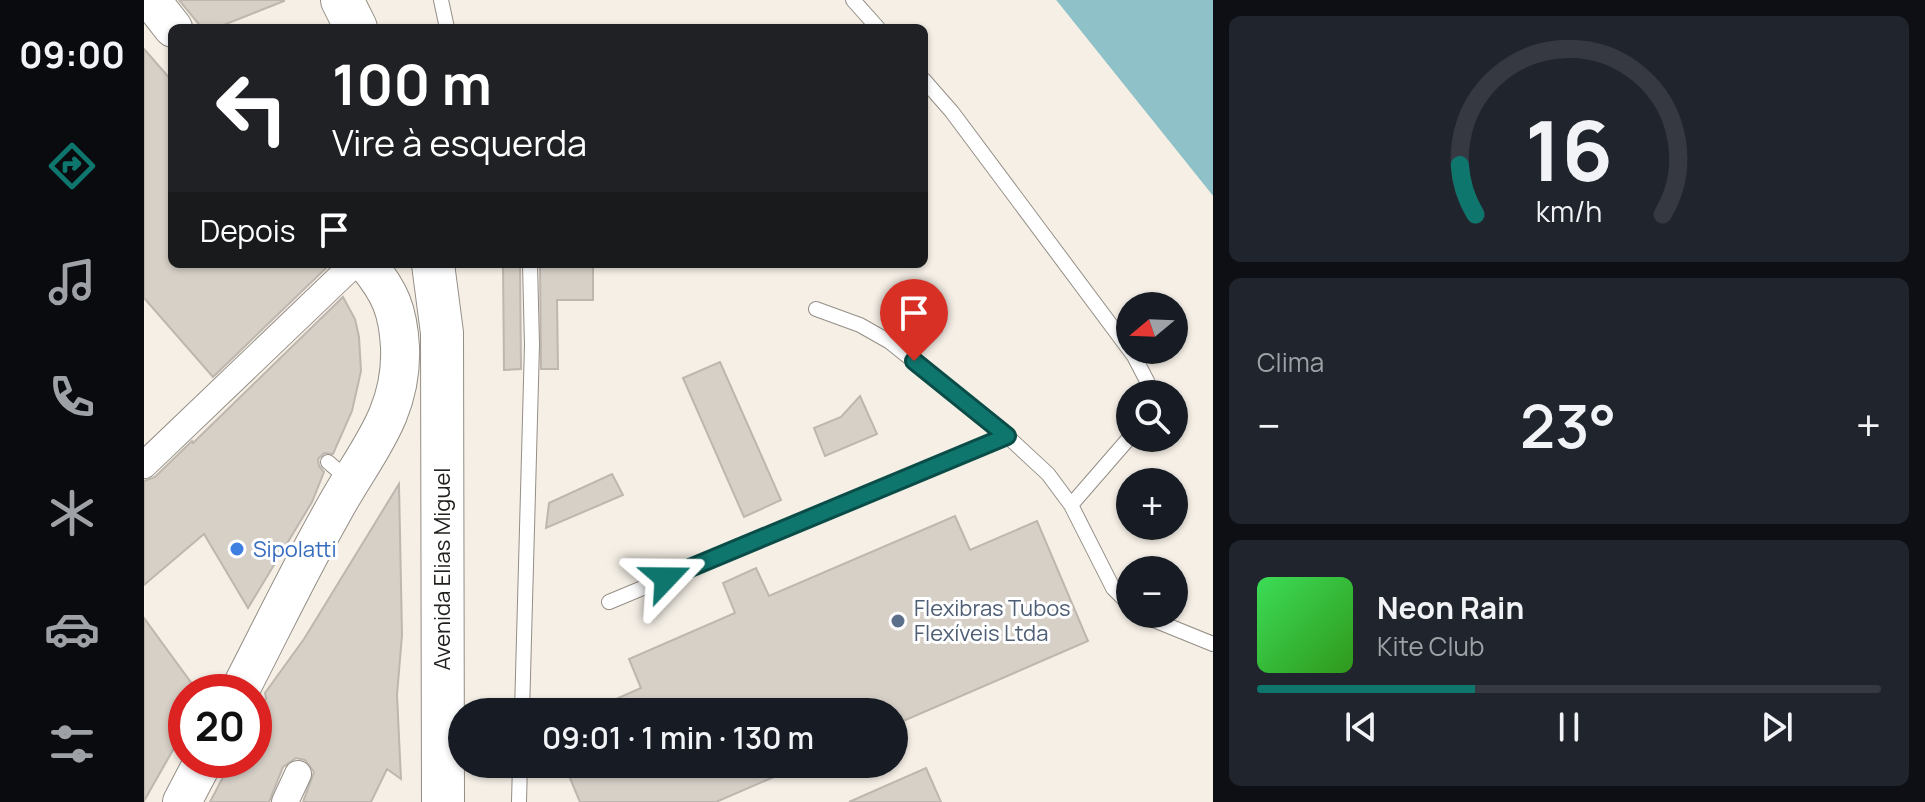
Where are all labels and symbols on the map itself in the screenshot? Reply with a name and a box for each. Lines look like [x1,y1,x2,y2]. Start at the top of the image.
pin [880,279,948,361]
north arrow [1116,292,1188,364]
street label: Avenida Elias Miguel [427,468,457,670]
place label: Sipolatti [253,534,337,564]
position arrow [624,536,708,620]
marker: Sipolatti [228,540,246,558]
place label: Flexibras Tubos Flexíveis Ltda [914,593,1071,648]
marker: Flexibras Tubos Flexíveis Ltda [889,612,907,630]
speed limit sign: 20 [168,674,272,778]

